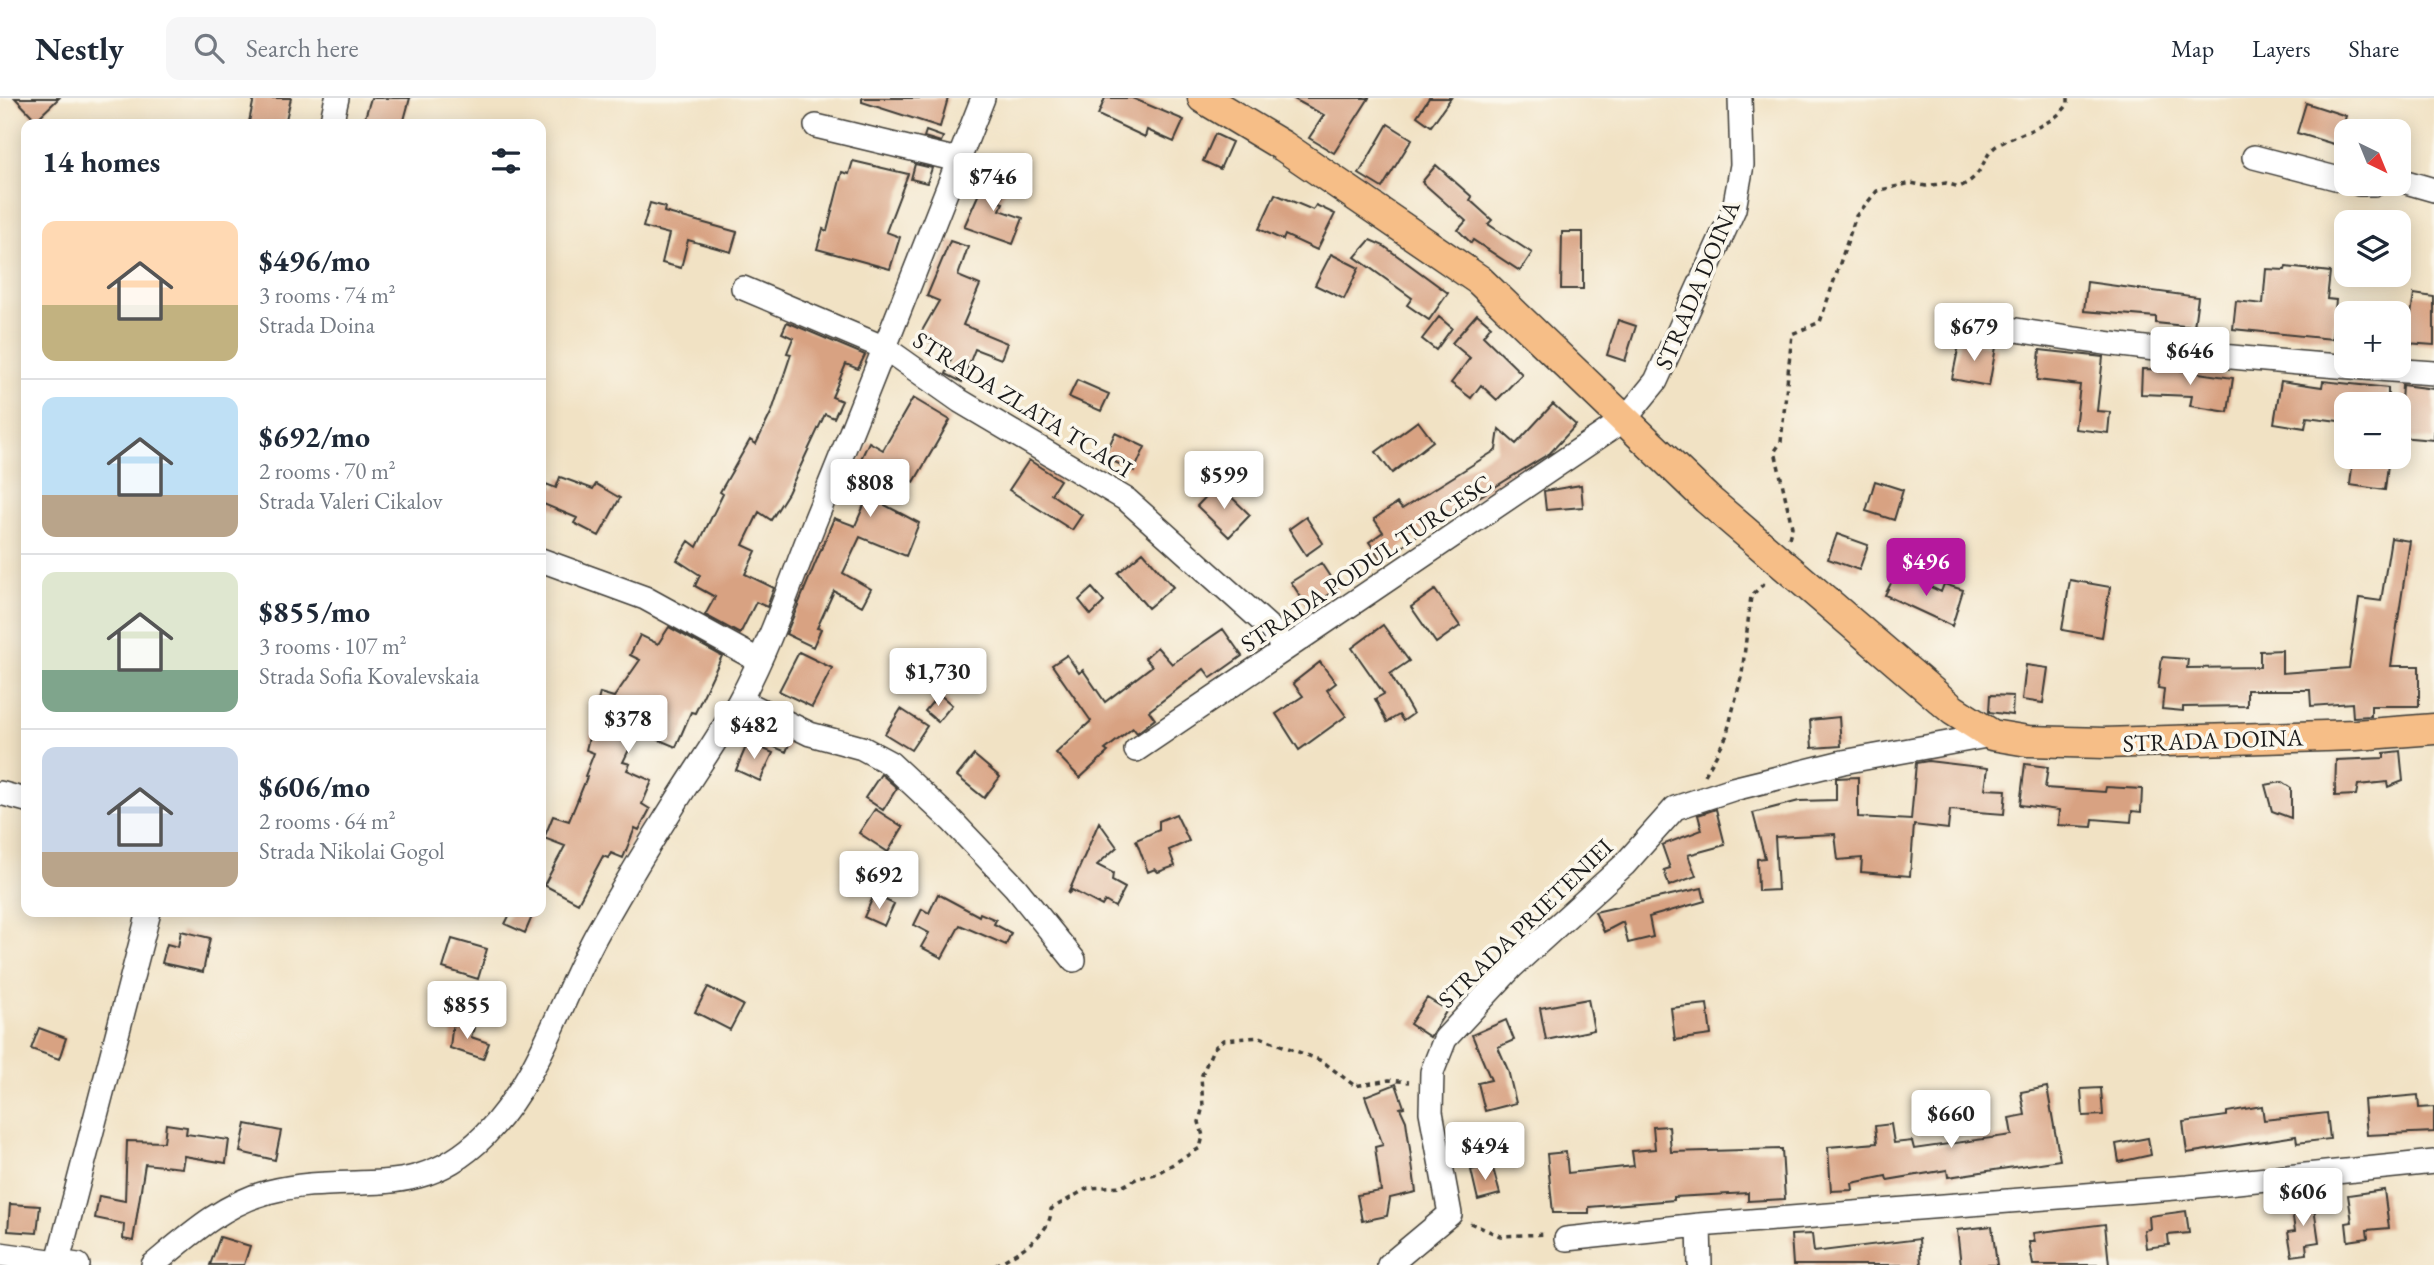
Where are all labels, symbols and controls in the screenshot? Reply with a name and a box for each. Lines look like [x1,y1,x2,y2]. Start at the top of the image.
search box [166,17,656,80]
text: Nestly [35,27,124,70]
icon: search [190,29,228,67]
text: Search here [246,31,359,65]
text: Map [2171,33,2214,64]
text: Layers [2252,33,2311,64]
text: Share [2349,33,2399,64]
north arrow [2334,119,2412,196]
map controls [2334,119,2411,469]
text: 14 homes [42,142,160,181]
icon: filters [487,142,525,180]
pin: $746 [952,153,1034,213]
text: $746 [969,161,1017,191]
street label: STRADA DOINA [1647,195,1747,374]
button: layers [2334,210,2411,287]
text: $496/mo [259,241,370,280]
icon: home [98,249,182,333]
text: 3 rooms · 74 m² [259,280,396,310]
button: + [2334,301,2411,378]
pin: $679 [1933,303,2015,363]
text: Strada Doina [259,310,375,340]
text: $679 [1950,311,1998,341]
street label: STRADA ZLATA TCACI [908,324,1138,484]
pin: $646 [2149,328,2231,387]
text: $646 [2166,335,2214,365]
button: − [2334,392,2411,469]
text: $692/mo [259,417,370,456]
icon: home [98,425,182,509]
pin: $599 [1183,452,1265,511]
text: 2 rooms · 70 m² [259,456,396,486]
text: $599 [1200,459,1248,489]
pin: $808 [829,460,911,519]
text: $808 [846,467,894,497]
street label: STRADA PODUL TURCESC [1234,467,1498,659]
text: Strada Valeri Cikalov [259,486,443,516]
pin: $496 [1885,538,1967,598]
text: $496 [1902,546,1950,576]
text: $855/mo [259,592,370,631]
icon: home [98,600,182,684]
text: 3 rooms · 107 m² [259,631,407,661]
pin: $1,730 [881,648,995,708]
text: $1,730 [906,656,970,686]
text: Strada Sofia Kovalevskaia [259,661,479,691]
pin: $378 [587,696,669,755]
pin: $482 [713,702,795,761]
text: $378 [604,703,652,733]
text: $482 [730,709,778,739]
street label: STRADA DOINA [2122,721,2304,759]
text: $606/mo [259,767,370,806]
icon: home [98,775,182,859]
text: 2 rooms · 64 m² [259,806,396,836]
street label: STRADA PRIETENIEI [1431,832,1619,1014]
text: Strada Nikolai Gogol [259,836,445,866]
pin: $692 [838,852,920,911]
text: $692 [855,859,903,889]
pin: $855 [426,982,508,1041]
text: $855 [443,989,491,1019]
pin: $660 [1910,1090,1992,1150]
text: $660 [1927,1098,1975,1128]
pin: $494 [1444,1122,1526,1182]
text: $494 [1461,1130,1509,1160]
pin: $606 [2262,1168,2344,1228]
text: $606 [2279,1176,2327,1206]

